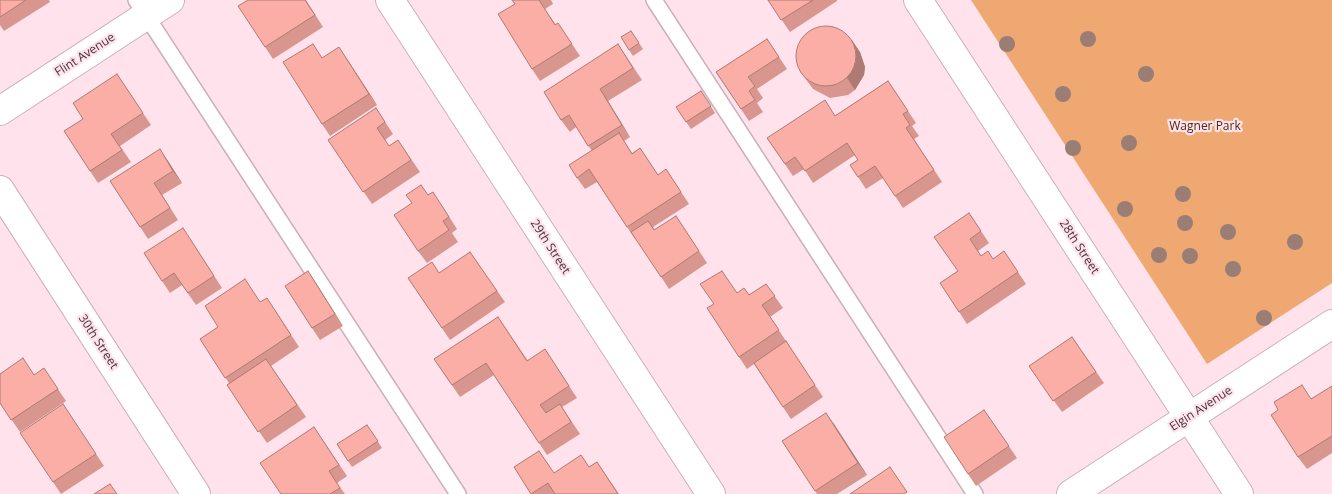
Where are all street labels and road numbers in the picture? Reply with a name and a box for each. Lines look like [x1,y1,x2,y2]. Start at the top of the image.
street label: Flint Avenue [52,30,118,80]
street label: 29th Street [527,217,573,277]
street label: 28th Street [1056,217,1102,277]
street label: 30th Street [75,312,121,372]
street label: Elgin Avenue [1167,383,1235,435]

